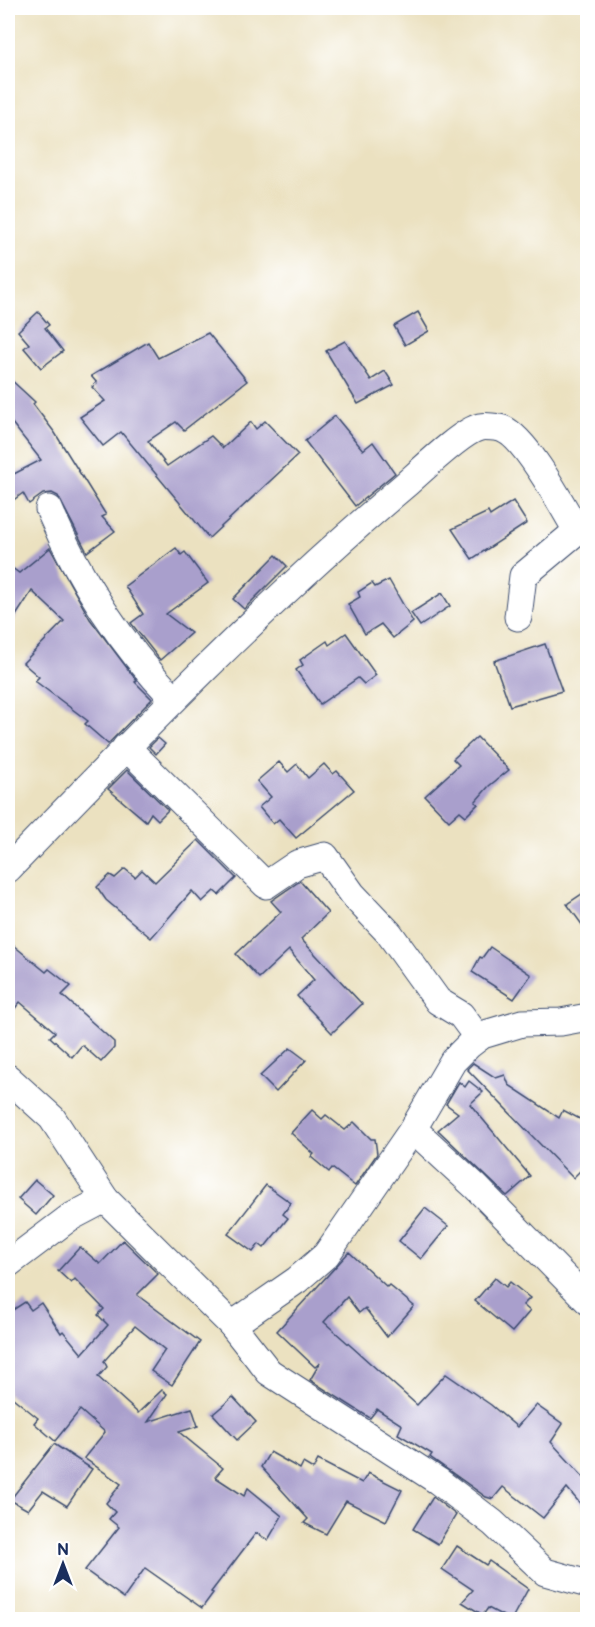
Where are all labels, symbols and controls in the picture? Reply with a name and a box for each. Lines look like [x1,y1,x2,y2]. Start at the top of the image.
north arrow [33,1534,93,1594]
text: N [57,1541,69,1560]

